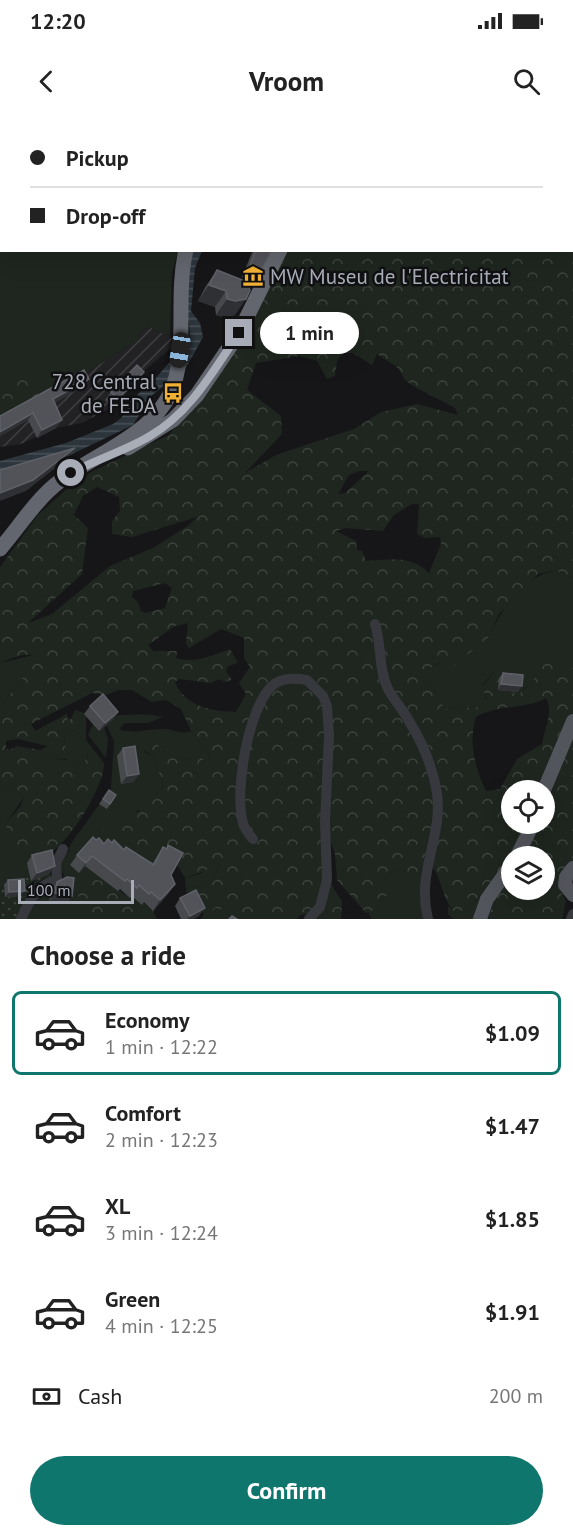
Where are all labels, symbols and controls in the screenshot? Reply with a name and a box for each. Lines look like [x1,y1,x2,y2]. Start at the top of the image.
text: 12:20 [30,7,86,35]
text: Vroom [249,64,324,98]
icon: back [30,65,63,98]
icon: search [510,65,543,98]
text: Pickup [66,144,129,172]
text: Drop-off [66,202,145,230]
place label: MW Museu de l'Electricitat [270,263,509,290]
museum icon: MW Museu de l'Electricitat [241,264,265,288]
callout: 1 min [260,312,359,354]
route end [225,319,252,346]
text: 1 min [285,320,334,346]
car [168,331,192,369]
place label: 728 Central de FEDA [52,368,157,419]
bus stop icon: 728 Central de FEDA [161,381,185,405]
route start [57,459,84,486]
map controls [501,780,555,900]
button: locate [501,780,555,834]
button: layers [501,846,555,900]
scale bar [18,877,134,905]
text: 100 m [27,880,70,900]
text: Choose a ride [30,938,186,972]
icon: car [33,1006,87,1060]
text: Economy [105,1006,189,1034]
text: $1.09 [485,1019,540,1047]
text: 1 min · 12:22 [105,1034,218,1060]
icon: car [33,1099,87,1153]
text: Comfort [105,1099,181,1127]
text: $1.47 [485,1112,540,1140]
text: 2 min · 12:23 [105,1127,218,1153]
icon: car [33,1192,87,1246]
text: XL [105,1192,130,1220]
text: $1.85 [485,1205,540,1233]
text: 3 min · 12:24 [105,1220,218,1246]
icon: car [33,1285,87,1339]
text: Green [105,1285,160,1313]
text: $1.91 [485,1298,540,1326]
text: 4 min · 12:25 [105,1313,218,1339]
icon: cash [30,1380,63,1413]
text: Cash [78,1382,122,1410]
text: 200 m [489,1383,543,1409]
button: Confirm [30,1456,543,1525]

